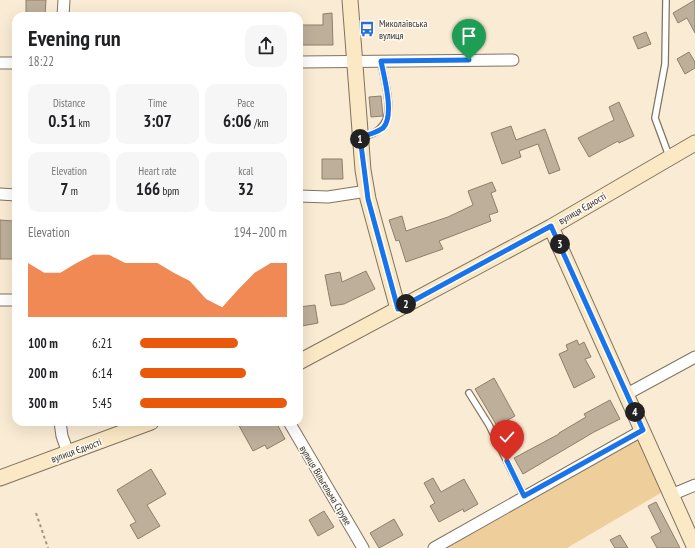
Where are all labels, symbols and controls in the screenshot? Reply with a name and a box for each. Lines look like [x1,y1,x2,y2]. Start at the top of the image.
place label: Миколаївська вулиця [379,17,427,42]
pin [452,19,486,60]
bus stop icon: Миколаївська вулиця [358,20,376,38]
text: Evening run [28,24,121,52]
button: share [245,25,287,67]
icon: arrive [458,25,480,47]
text: 18:22 [28,53,54,70]
text: Distance [53,96,85,110]
text: Time [148,96,167,110]
text: Pace [237,96,255,110]
text: 0.51 [48,110,76,132]
text: 3:07 [143,110,172,132]
text: 6:06 [223,110,252,132]
text: km [76,116,90,130]
text: /km [252,116,269,130]
pin: 1 [350,129,370,149]
text: 1 [357,132,363,146]
text: Elevation [52,164,87,178]
text: Heart rate [138,164,177,178]
text: kcal [238,164,253,178]
text: 7 [60,178,68,200]
text: 166 [136,178,160,200]
text: 32 [238,178,254,200]
text: m [68,184,78,198]
text: bpm [160,184,179,198]
street label: вулиця Єдності [556,190,608,227]
text: Elevation [28,224,70,241]
text: 194–200 m [234,224,287,241]
pin: 3 [550,234,570,254]
text: 3 [557,237,563,251]
pin: 2 [396,294,416,314]
text: 2 [403,297,409,311]
text: 100 m [28,335,58,352]
text: 6:21 [92,335,112,352]
text: 200 m [28,365,58,382]
text: 6:14 [92,365,112,382]
text: 300 m [28,395,58,412]
text: 5:45 [92,395,112,412]
pin: 4 [625,402,645,422]
text: 4 [632,405,638,419]
pin [490,420,524,461]
icon: check [496,426,518,448]
street label: вулиця Єдності [49,435,103,466]
street label: вулиця Вільгельма Струве [297,443,354,527]

